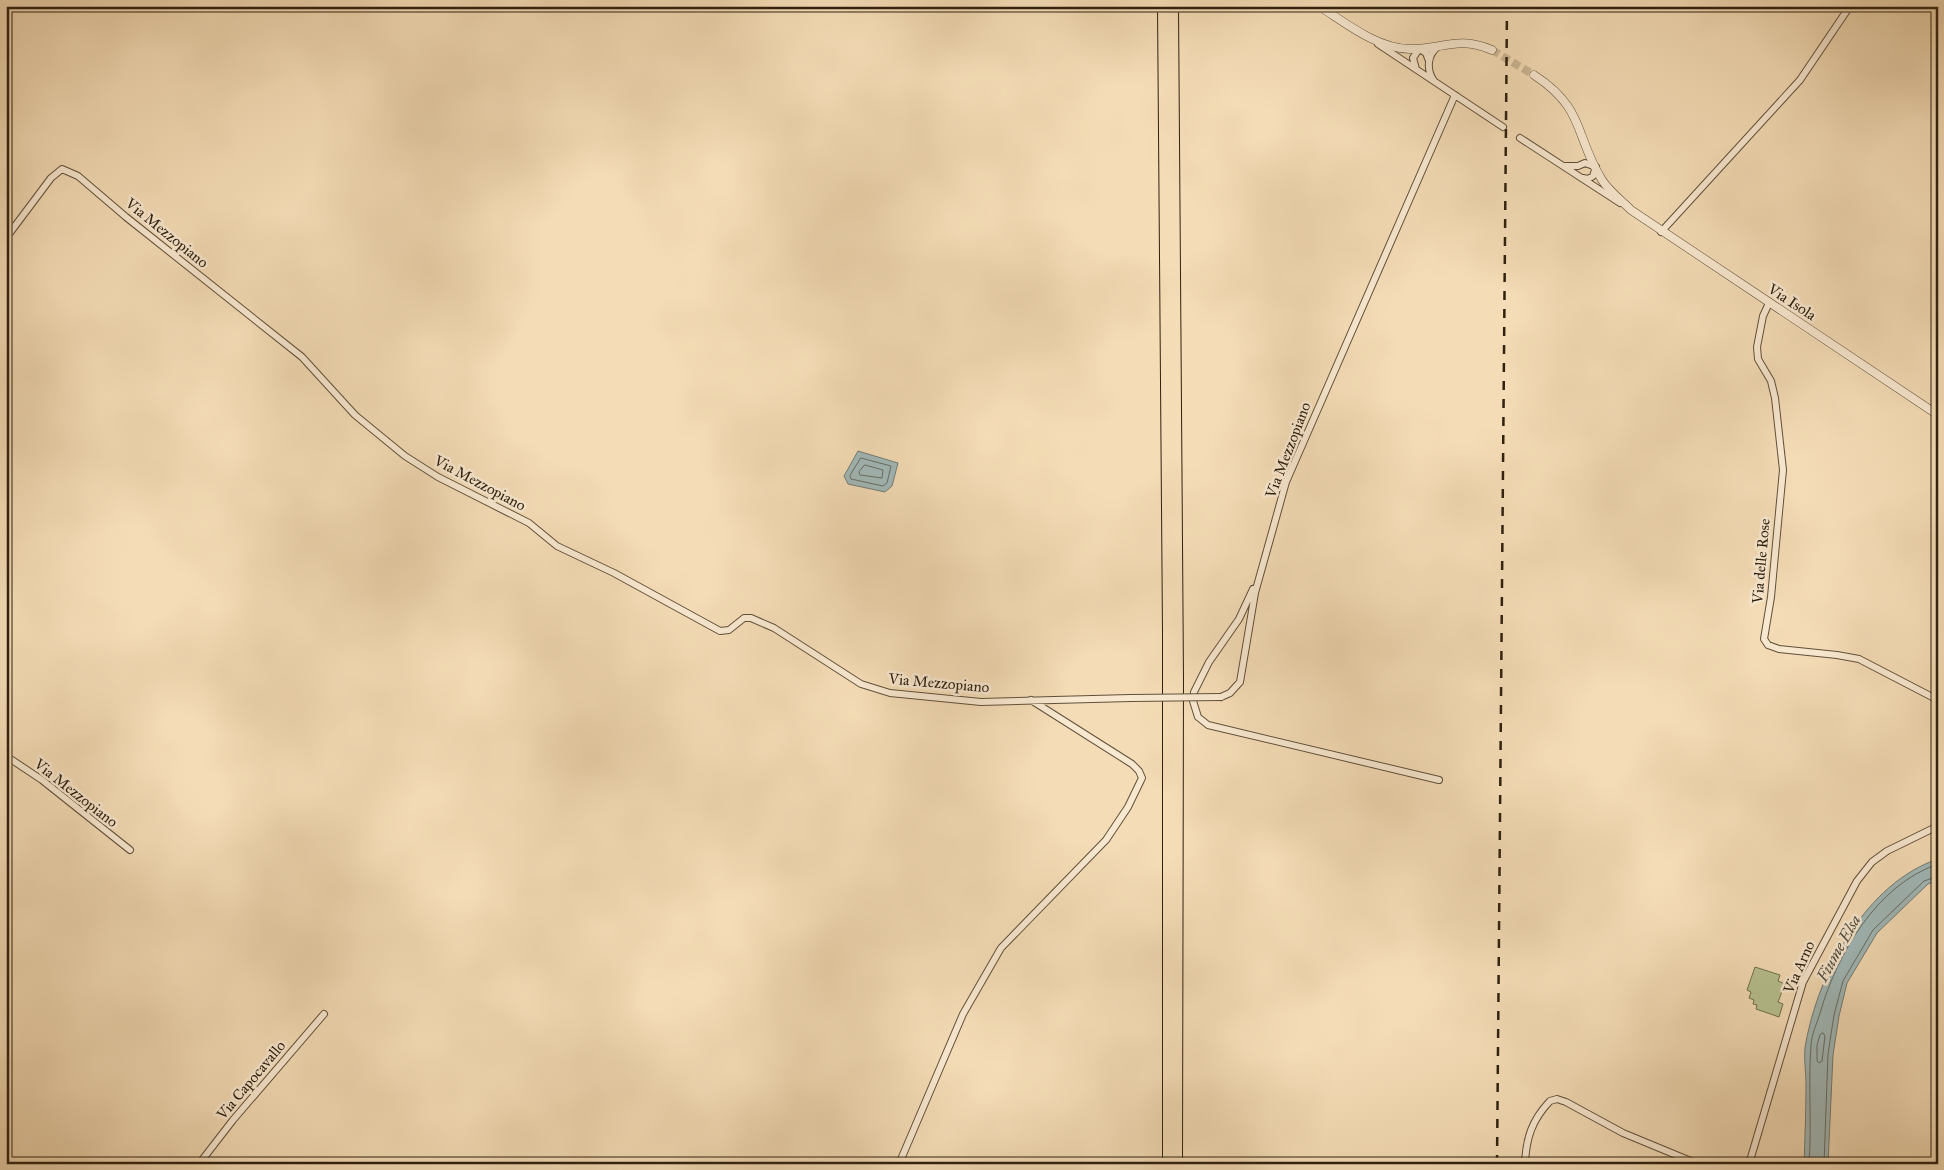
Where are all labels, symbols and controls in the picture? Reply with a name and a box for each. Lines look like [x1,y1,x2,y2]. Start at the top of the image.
street label: Via Mezzopiano [121,194,212,272]
street label: Via Isola [1764,279,1820,325]
street label: Via Mezzopiano [1261,399,1315,501]
street label: Via Mezzopiano [430,451,529,515]
street label: Via delle Rose [1748,518,1774,605]
street label: Via Mezzopiano [887,670,990,696]
street label: Via Mezzopiano [30,754,122,831]
water label: Fiume Elsa [1812,911,1865,986]
street label: Via Arno [1779,938,1819,997]
street label: Via Capocavallo [212,1037,289,1124]

